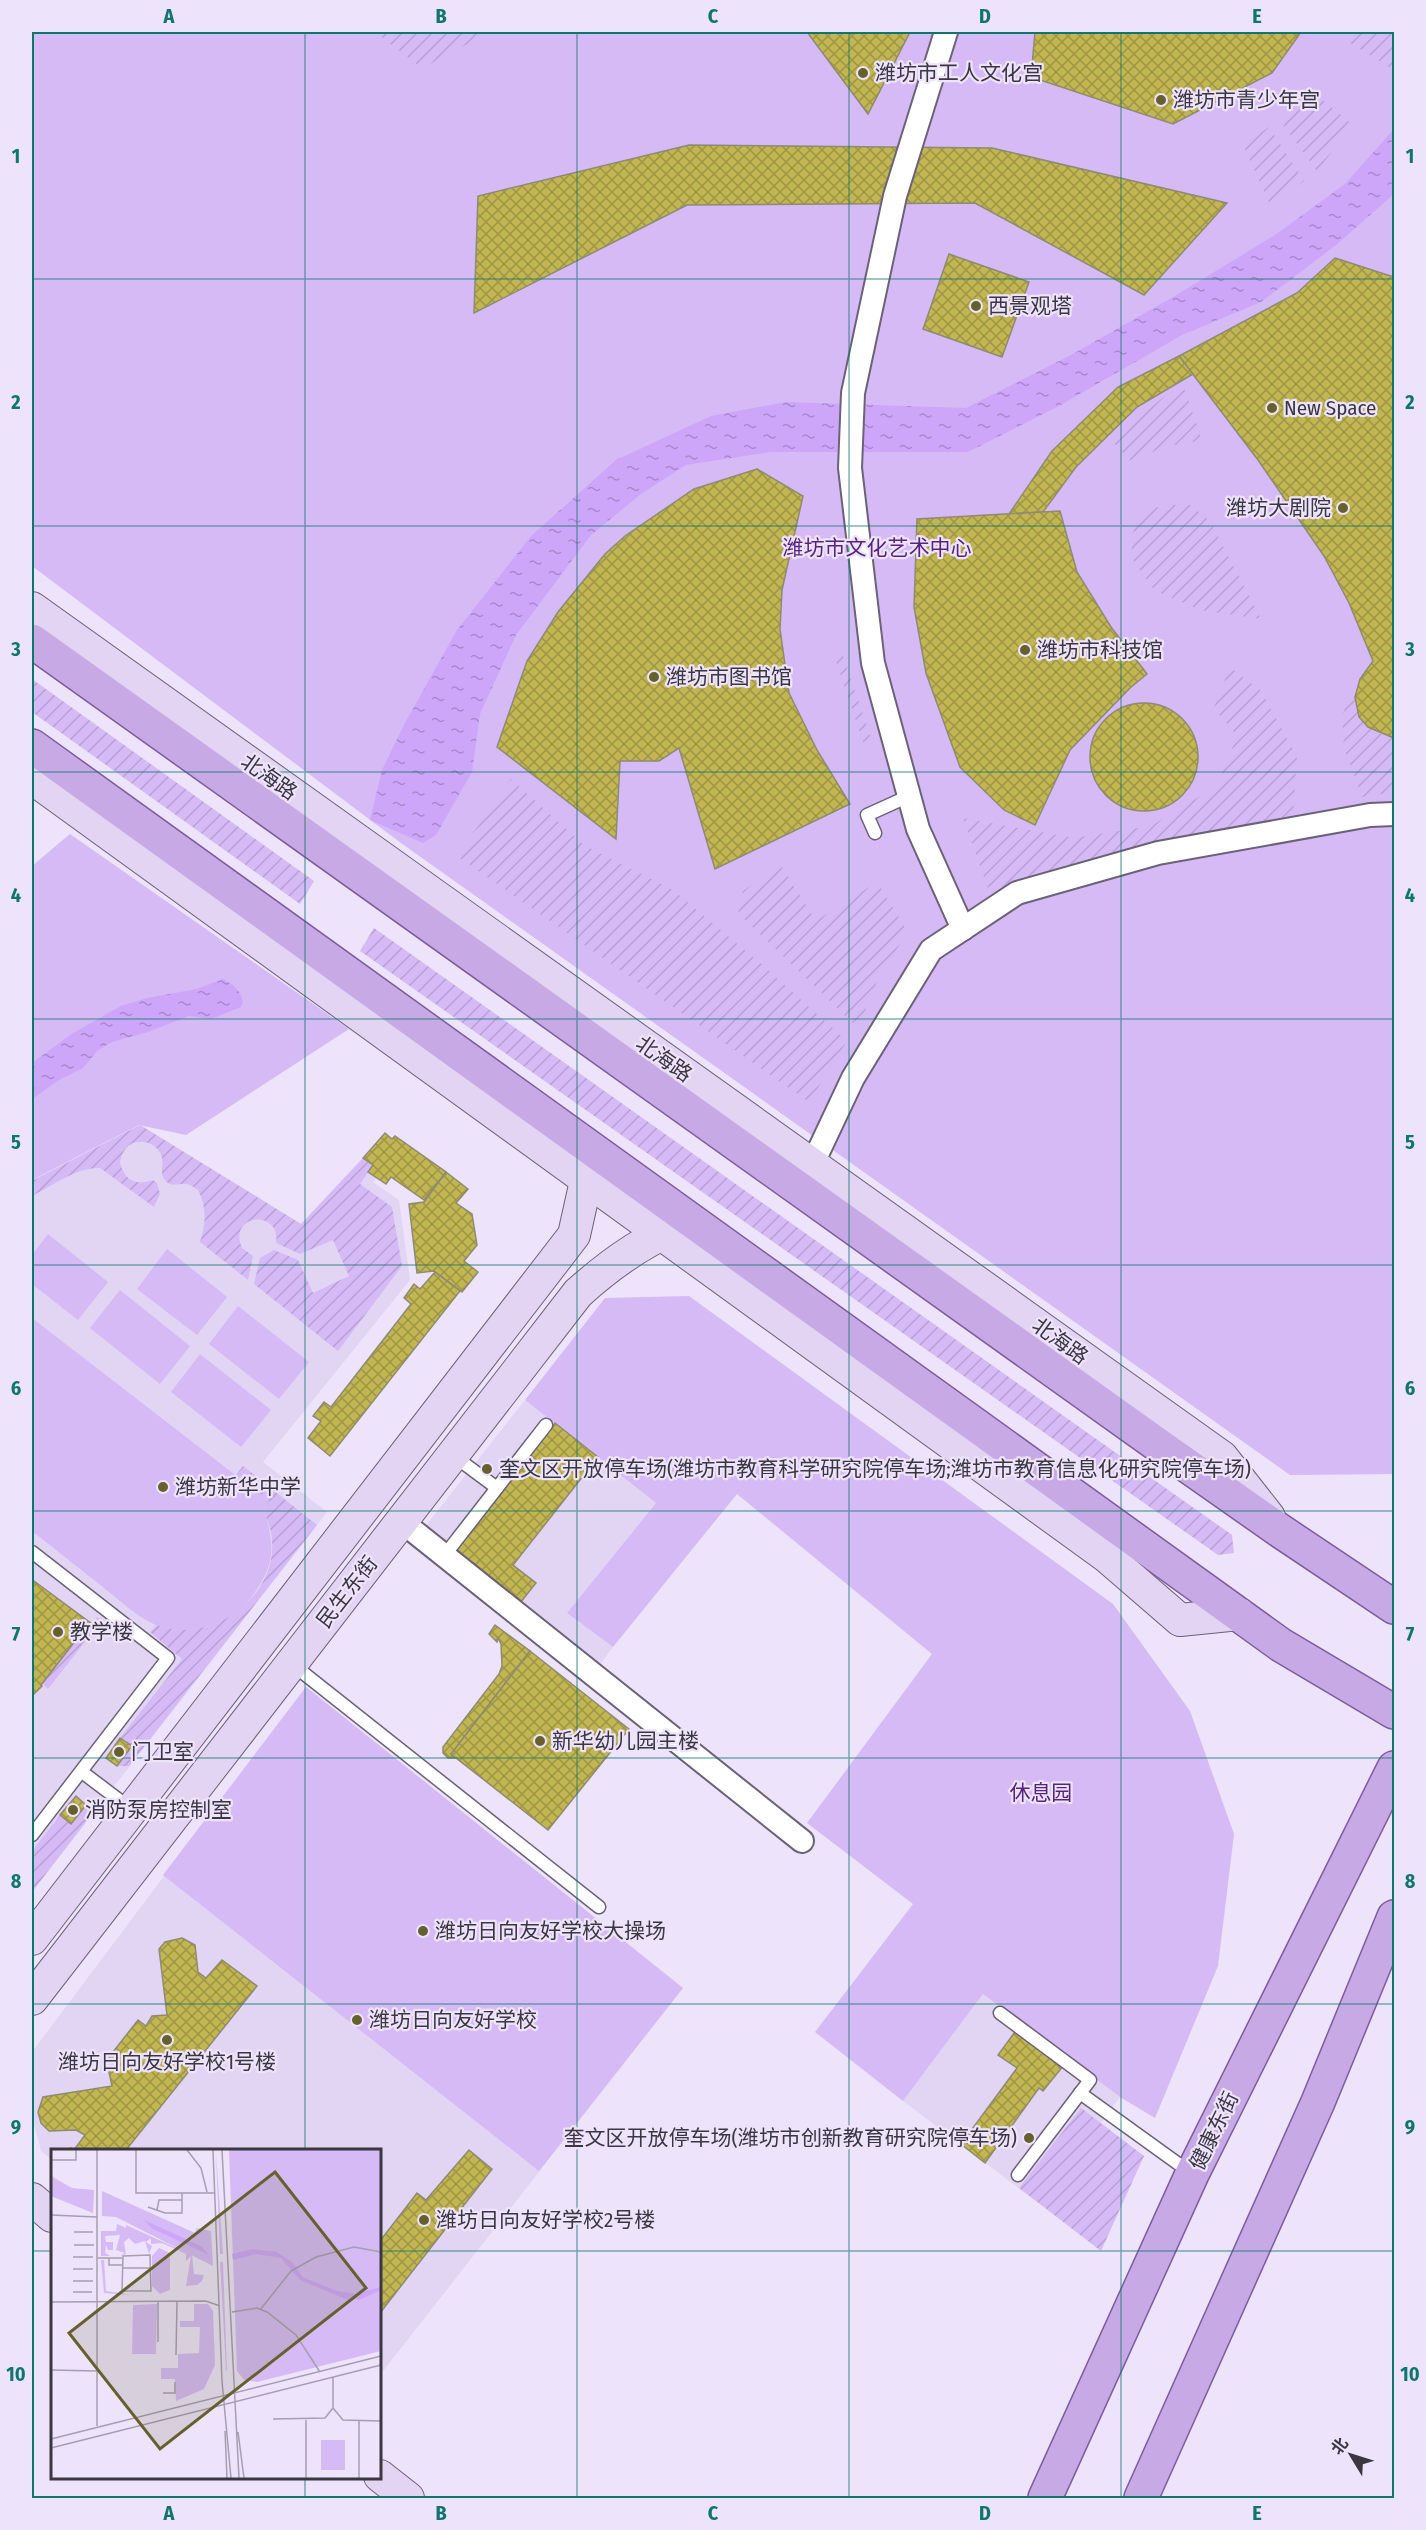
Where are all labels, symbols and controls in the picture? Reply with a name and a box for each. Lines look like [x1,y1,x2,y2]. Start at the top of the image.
text: A [163,4,176,28]
text: B [435,4,447,28]
text: C [708,4,719,28]
text: D [979,4,991,28]
text: E [1252,4,1262,28]
place label: 潍坊市工人文化宫 [875,60,1043,86]
marker: 潍坊市工人文化宫 [856,66,870,80]
place label: 潍坊市青少年宫 [1173,87,1320,113]
marker: 潍坊市青少年宫 [1154,93,1168,107]
text: 1 [12,144,20,168]
text: 1 [1406,144,1414,168]
place label: 西景观塔 [988,293,1072,319]
marker: 西景观塔 [969,299,983,313]
text: 2 [10,390,21,414]
text: 2 [1404,390,1415,414]
place label: New Space [1284,395,1376,421]
marker: New Space [1265,401,1279,415]
place label: 潍坊大剧院 [1226,495,1331,521]
marker: 潍坊大剧院 [1336,501,1350,515]
park label: 潍坊市文化艺术中心 [783,535,972,561]
text: 3 [10,637,21,661]
place label: 潍坊市科技馆 [1037,637,1163,663]
text: 3 [1404,637,1415,661]
marker: 潍坊市科技馆 [1018,643,1032,657]
place label: 潍坊市图书馆 [666,664,792,690]
marker: 潍坊市图书馆 [647,670,661,684]
street label: 北海路 [236,748,302,806]
text: 4 [11,883,21,907]
text: 4 [1405,883,1415,907]
street label: 北海路 [631,1030,697,1088]
text: 5 [11,1130,21,1154]
text: 5 [1405,1130,1415,1154]
street label: 北海路 [1027,1312,1093,1370]
text: 6 [11,1376,21,1400]
text: 6 [1405,1376,1415,1400]
place label: 奎文区开放停车场(潍坊市教育科学研究院停车场;潍坊市教育信息化研究院停车场) [499,1456,1251,1482]
marker: 奎文区开放停车场(潍坊市教育科学研究院停车场;潍坊市教育信息化研究院停车场) [480,1462,494,1476]
place label: 潍坊新华中学 [175,1474,301,1500]
marker: 潍坊新华中学 [156,1480,170,1494]
street label: 民生东街 [311,1551,383,1633]
place label: 教学楼 [70,1619,133,1645]
text: 7 [12,1622,21,1646]
text: 7 [1406,1622,1415,1646]
marker: 教学楼 [51,1625,65,1639]
place label: 新华幼儿园主楼 [552,1728,699,1754]
marker: 新华幼儿园主楼 [533,1734,547,1748]
place label: 门卫室 [131,1739,194,1765]
marker: 门卫室 [112,1745,126,1759]
park label: 休息园 [1010,1780,1073,1806]
place label: 消防泵房控制室 [85,1797,232,1823]
marker: 消防泵房控制室 [66,1803,80,1817]
text: 8 [11,1869,22,1893]
text: 8 [1405,1869,1416,1893]
place label: 潍坊日向友好学校大操场 [435,1918,666,1944]
marker: 潍坊日向友好学校大操场 [416,1924,430,1938]
place label: 潍坊日向友好学校 [369,2007,537,2033]
marker: 潍坊日向友好学校 [350,2013,364,2027]
marker: 潍坊日向友好学校1号楼 [160,2033,174,2047]
place label: 潍坊日向友好学校1号楼 [58,2049,276,2075]
street label: 健康东街 [1184,2088,1244,2174]
text: 9 [11,2115,21,2139]
text: 9 [1405,2115,1415,2139]
place label: 奎文区开放停车场(潍坊市创新教育研究院停车场) [564,2125,1017,2151]
marker: 奎文区开放停车场(潍坊市创新教育研究院停车场) [1022,2131,1036,2145]
inset map [51,2149,381,2479]
place label: 潍坊日向友好学校2号楼 [436,2207,655,2233]
marker: 潍坊日向友好学校2号楼 [417,2213,431,2227]
text: 10 [6,2362,26,2386]
text: 10 [1400,2362,1420,2386]
north arrow [1321,2425,1381,2485]
text: 北 [1327,2434,1352,2458]
text: A [163,2501,176,2525]
text: B [435,2501,447,2525]
text: C [708,2501,719,2525]
text: D [979,2501,991,2525]
text: E [1252,2501,1262,2525]

